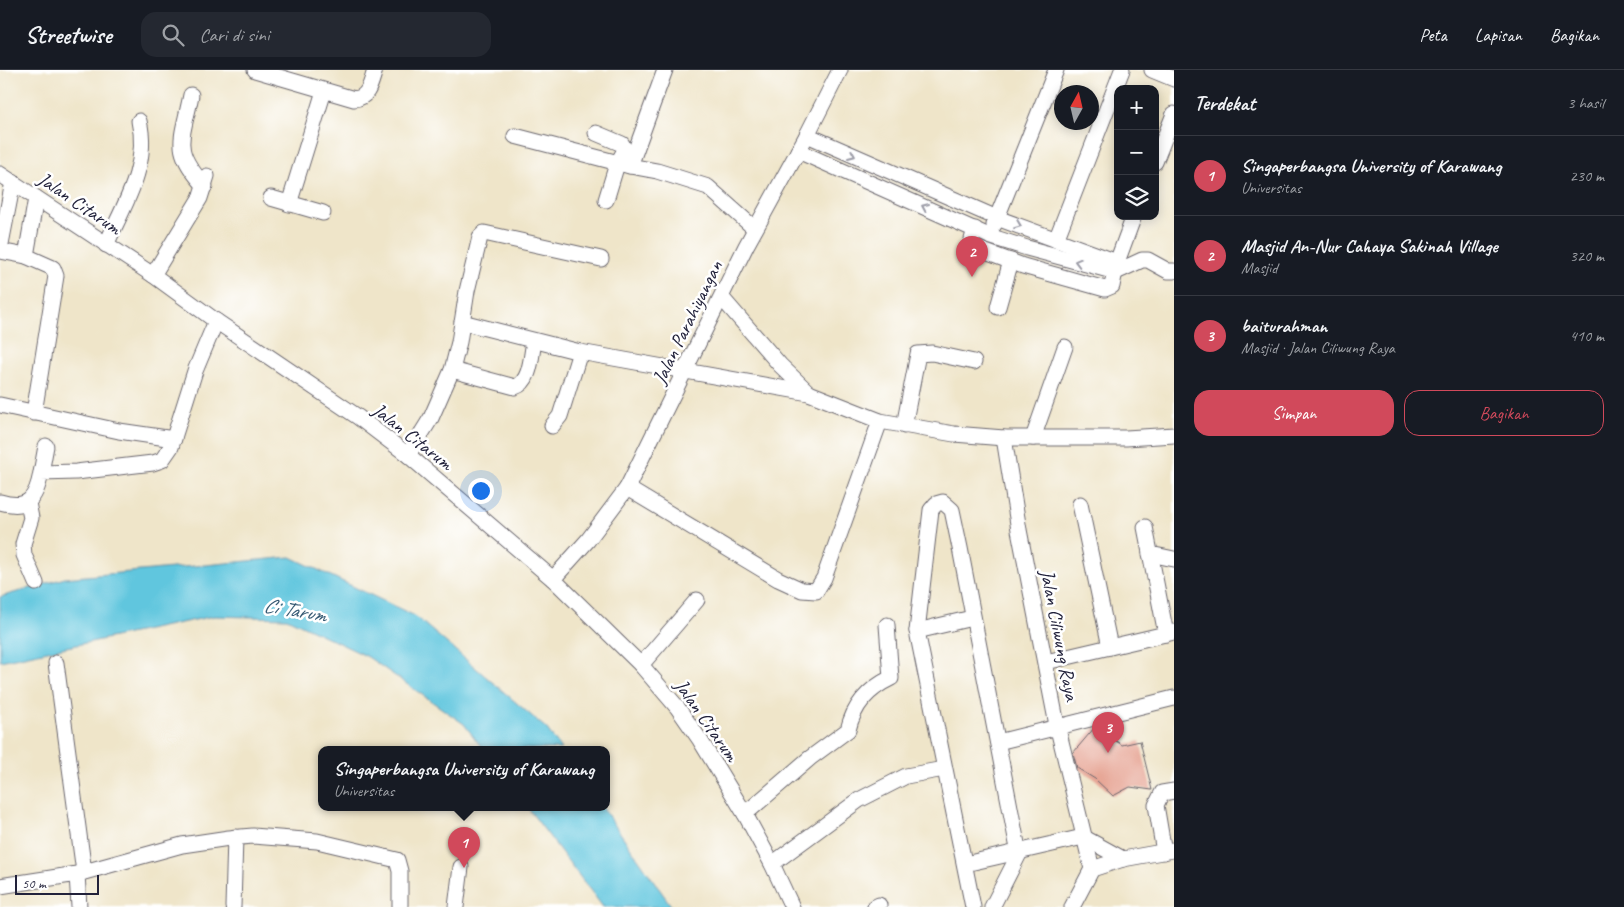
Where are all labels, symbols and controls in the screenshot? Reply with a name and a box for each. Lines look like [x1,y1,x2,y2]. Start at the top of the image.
search box [141,12,491,57]
text: Streetwise [25,20,111,50]
icon: search [159,21,187,49]
text: Cari di sini [199,23,269,47]
text: Peta [1420,24,1447,46]
text: Lapisan [1475,24,1522,46]
text: Bagikan [1550,24,1599,46]
north arrow [1054,85,1099,130]
map controls [1114,85,1159,220]
button: + [1114,85,1159,130]
text: Terdekat [1194,90,1255,116]
text: 3 hasil [1567,93,1604,113]
button: − [1114,130,1159,175]
one-way arrow [847,148,856,159]
text: Singaperbangsa University of Karawang [1241,154,1501,178]
street label: Jalan Citarum [32,166,128,241]
text: 1 [1206,166,1214,186]
text: 230 m [1570,166,1604,186]
button: layers [1114,175,1159,220]
text: Universitas [1241,178,1301,198]
one-way arrow [921,203,930,213]
one-way arrow [1013,220,1021,230]
text: Masjid An-Nur Cahaya Sakinah Village [1241,234,1498,258]
pin: 2 [956,236,988,277]
text: 2 [1206,246,1214,266]
text: 320 m [1570,246,1604,266]
street label: Jalan Parahiyangan [646,255,729,389]
one-way arrow [1074,257,1082,267]
text: Masjid [1241,258,1278,278]
text: baiturahman [1241,314,1327,338]
text: 3 [1206,326,1214,346]
text: 410 m [1570,326,1604,346]
text: Masjid · Jalan Ciliwung Raya [1241,338,1395,358]
button: Simpan [1194,390,1394,436]
button: Bagikan [1404,390,1604,436]
street label: Jalan Citarum [367,397,459,477]
your location [468,478,494,504]
street label: Jalan Ciliwung Raya [1034,566,1085,704]
water label: Ci Tarum [262,592,330,629]
street label: Jalan Citarum [668,673,745,768]
pin: 3 [1092,712,1124,753]
popup [318,746,610,811]
text: Singaperbangsa University of Karawang [334,757,594,781]
text: Universitas [334,781,394,801]
pin: 1 [448,827,480,868]
scale bar [15,872,99,895]
text: 50 m [22,875,46,892]

